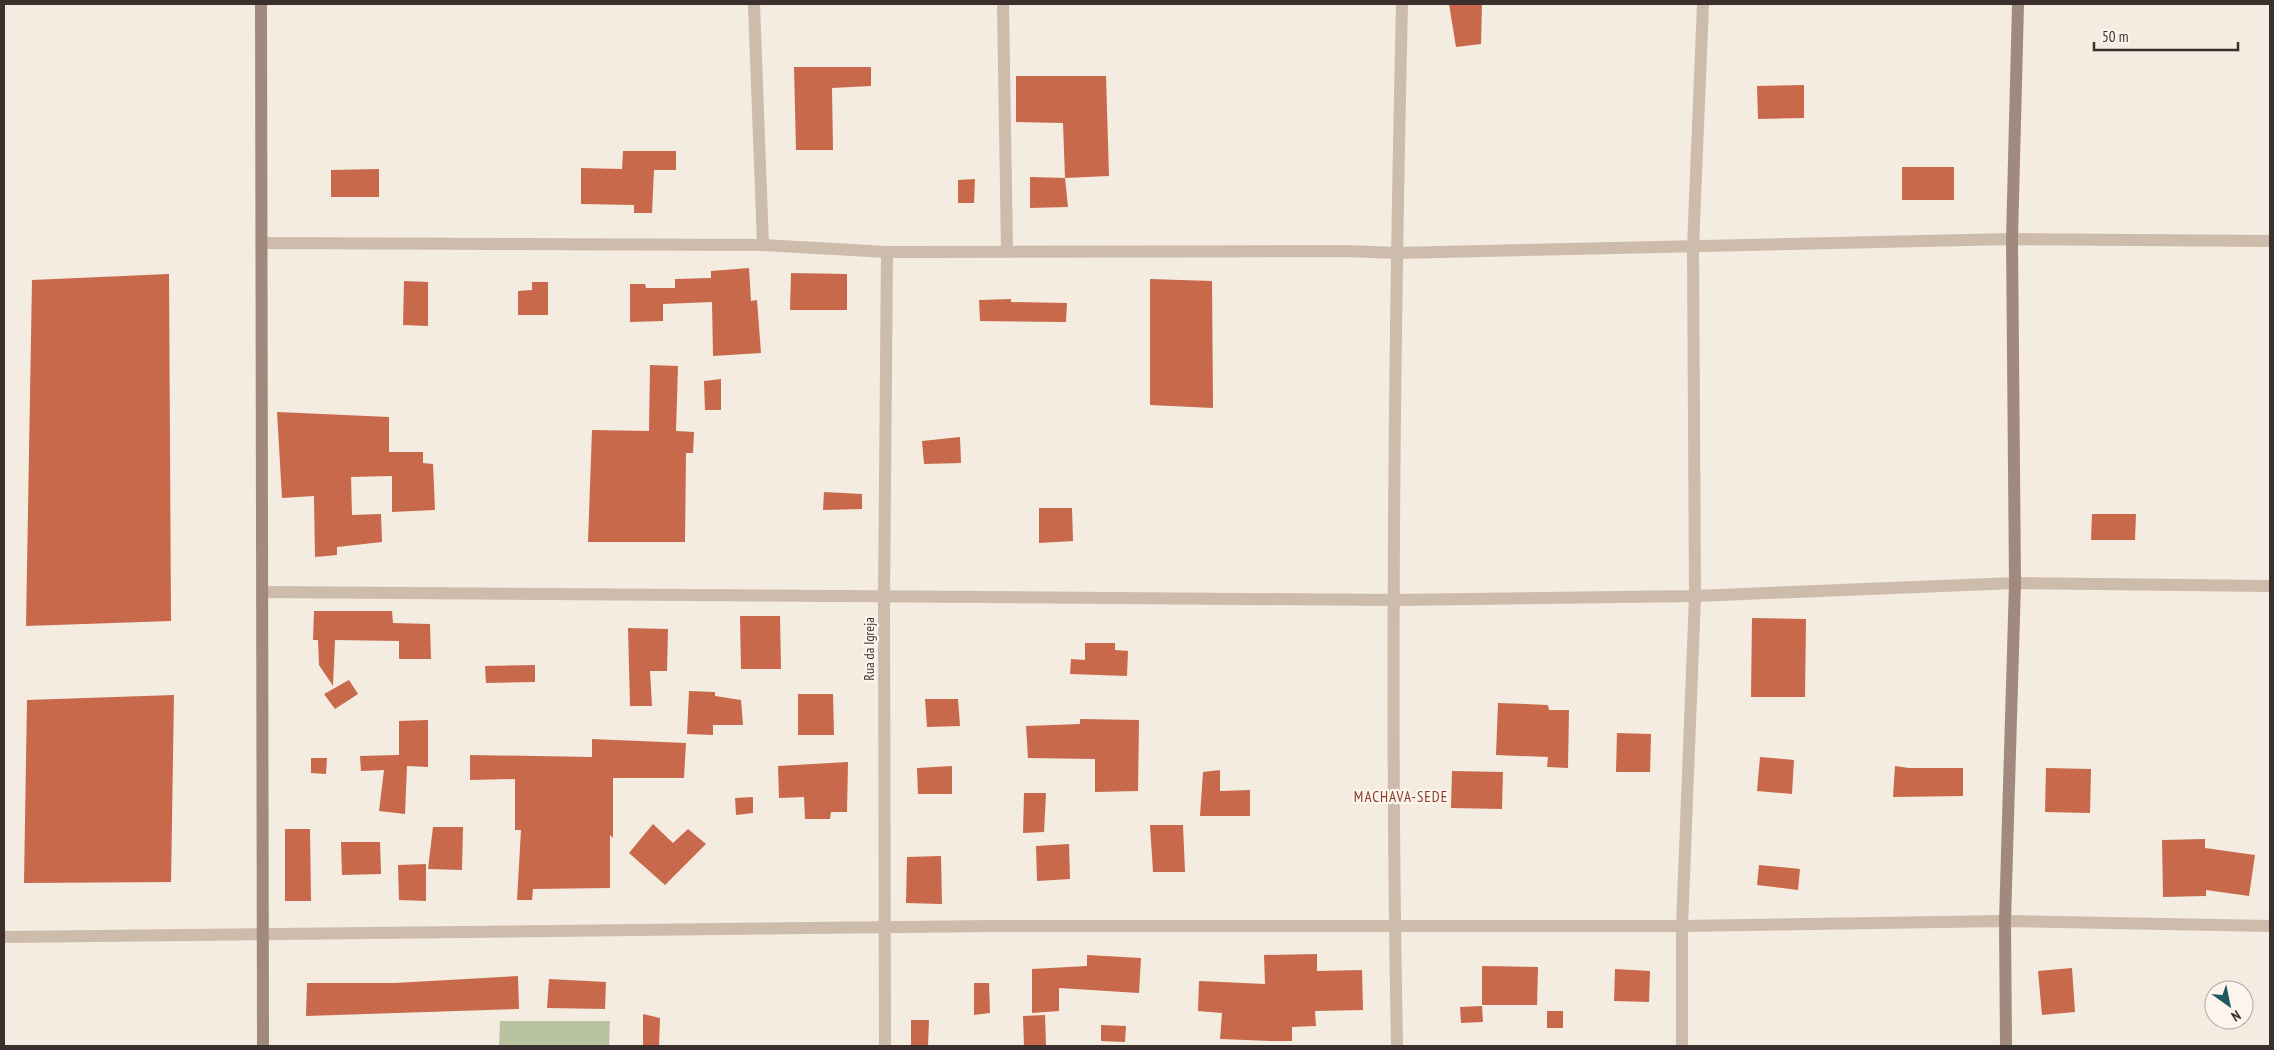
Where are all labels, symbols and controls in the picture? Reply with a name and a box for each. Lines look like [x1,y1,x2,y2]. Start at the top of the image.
scale bar [2094,20,2238,52]
text: 50 m [2102,27,2128,46]
street label: Rua da Igreja [860,617,878,681]
district label: MACHAVA-SEDE [1354,787,1448,806]
north arrow [2204,980,2254,1030]
text: N [2228,1006,2244,1026]

